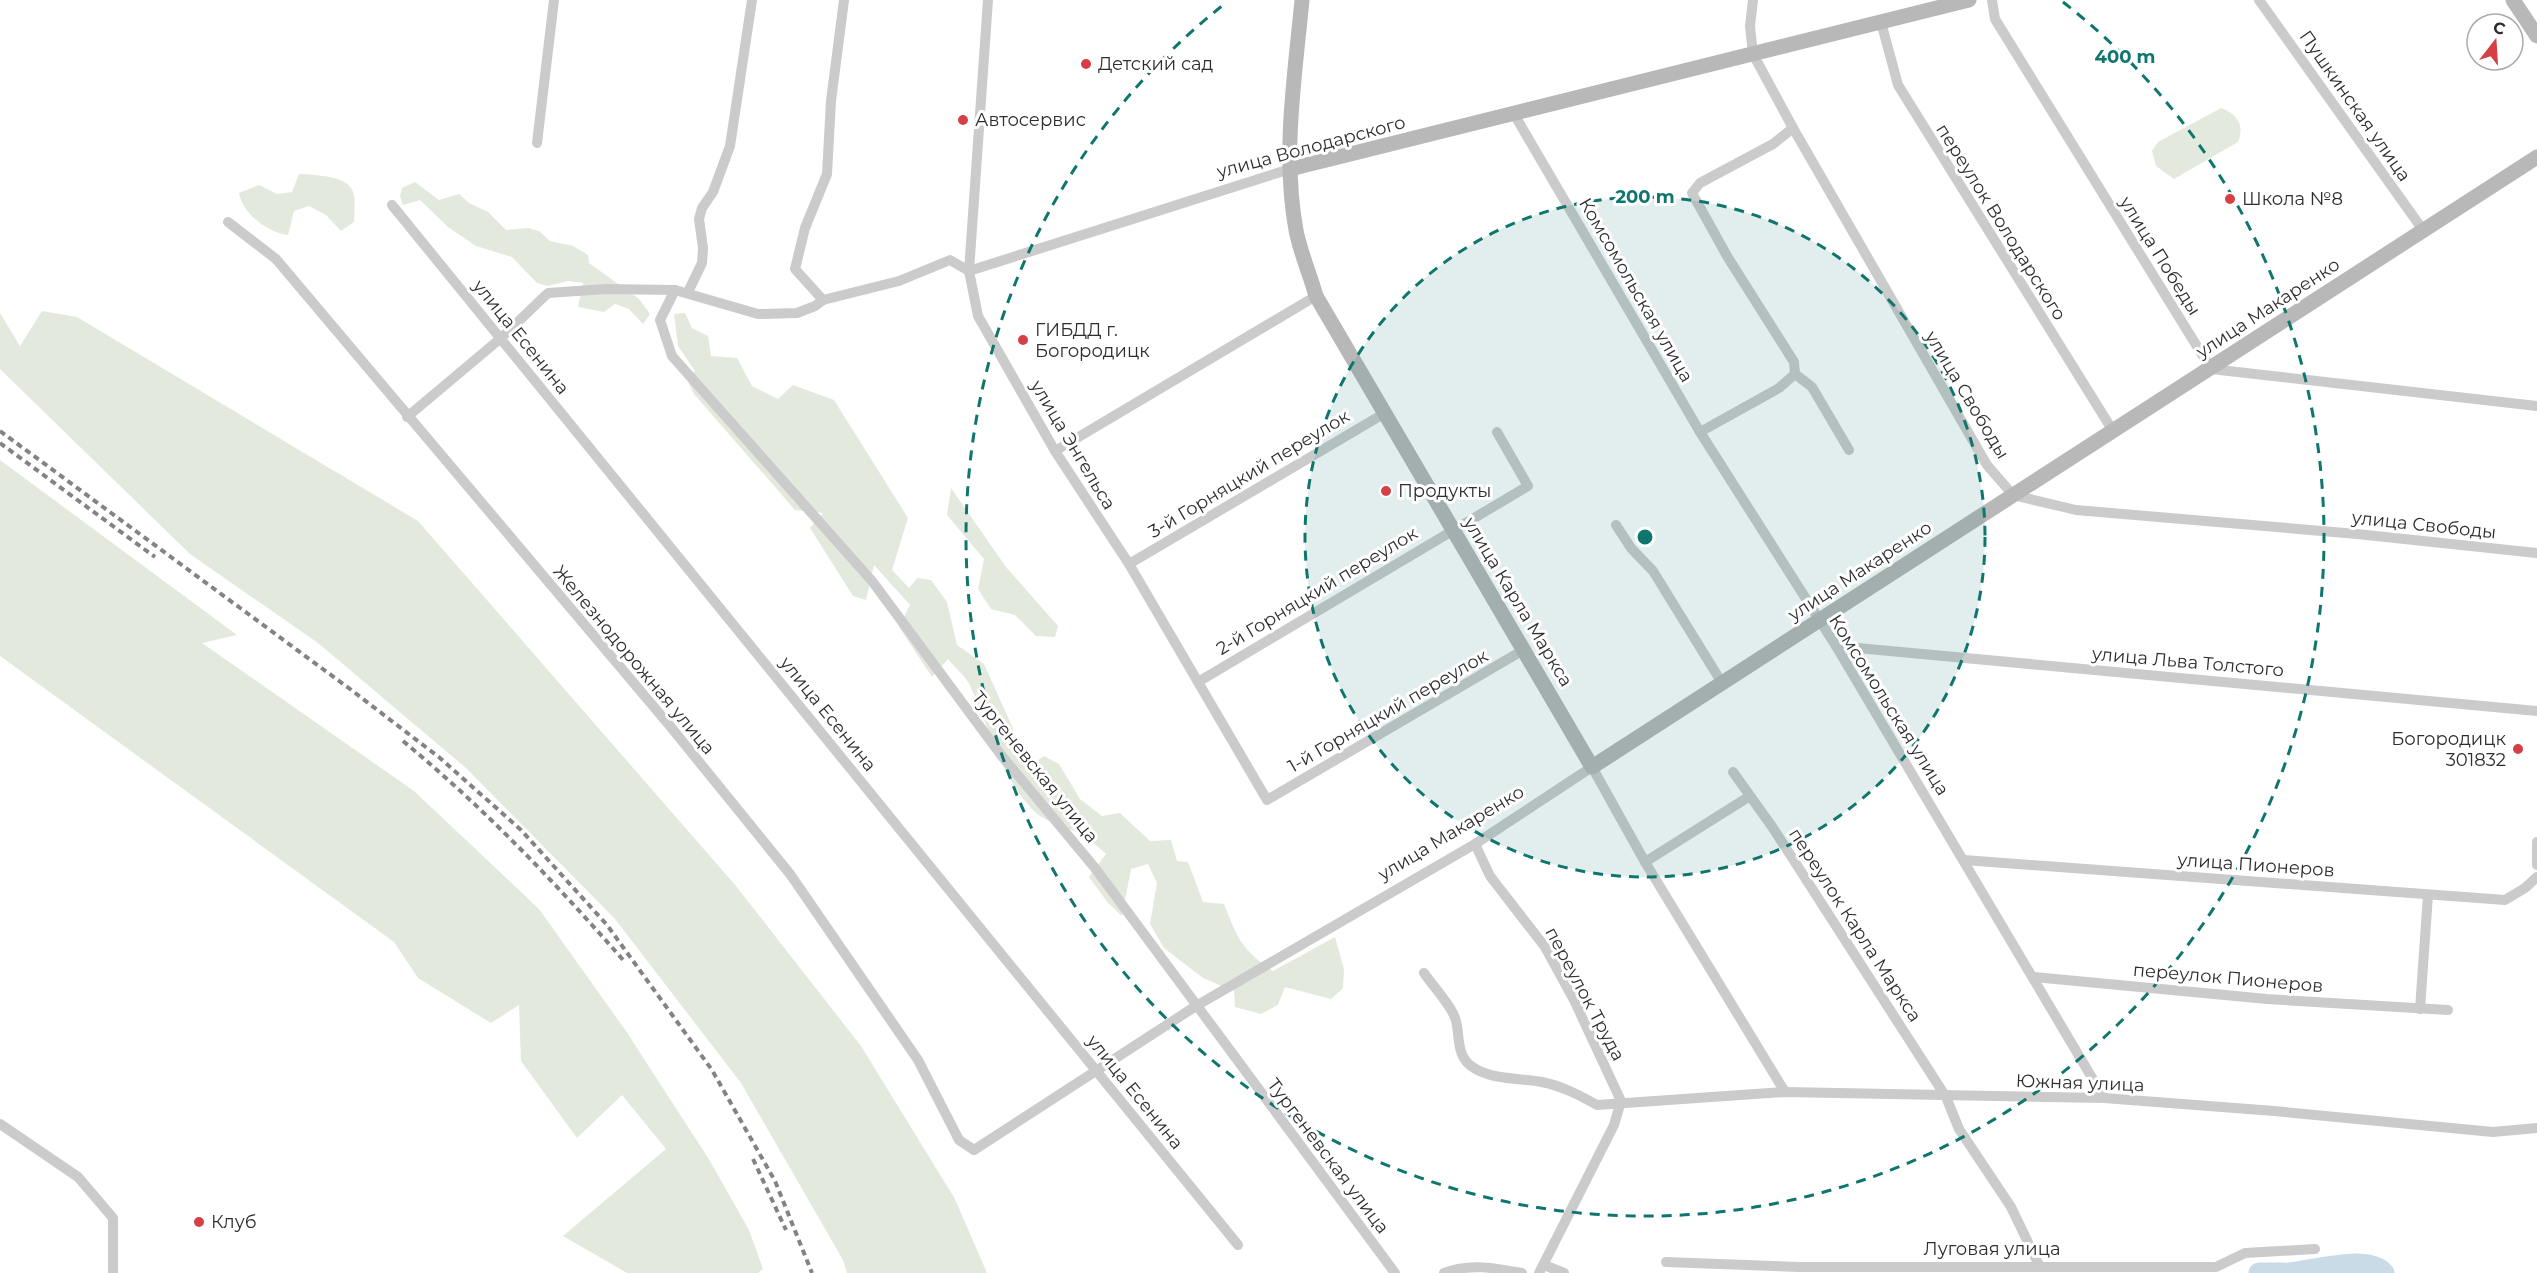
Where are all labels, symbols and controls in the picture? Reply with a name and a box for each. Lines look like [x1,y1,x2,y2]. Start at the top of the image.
north arrow [2465,12,2525,72]
text: С [2491,17,2508,39]
street label: Пушкинская улица [2295,26,2415,186]
text: 400 m [2095,46,2155,68]
place label: Детский сад [1098,53,1214,75]
marker: Детский сад [1079,57,1093,71]
place label: Автосервис [975,109,1086,131]
street label: улица Володарского [1213,111,1408,183]
marker: Автосервис [956,113,970,127]
street label: переулок Володарского [1931,120,2071,324]
text: 200 m [1615,186,1675,208]
place label: Школа №8 [2242,188,2343,210]
street label: улица Победы [2114,192,2205,319]
marker: Школа №8 [2223,192,2237,206]
street label: Комсомольская улица [1574,194,1698,386]
street label: улица Макаренко [2191,253,2344,363]
street label: улица Есенина [467,275,574,399]
place label: ГИБДД г. Богородицк [1035,319,1150,362]
street label: улица Свободы [1920,326,2014,463]
marker: ГИБДД г. Богородицк [1016,333,1030,347]
street label: улица Энгельса [1025,375,1120,514]
street label: 3-й Горняцкий переулок [1144,405,1354,543]
place label: Продукты [1398,480,1491,502]
marker: Продукты [1379,484,1393,498]
street label: улица Свободы [2350,506,2497,544]
street label: улица Карла Маркса [1458,513,1577,691]
street label: улица Макаренко [1783,516,1936,626]
street label: 2-й Горняцкий переулок [1212,522,1422,660]
centre of rings [1635,527,1655,547]
street label: Железнодорожная улица [548,561,720,759]
street label: Комсомольская улица [1824,611,1954,799]
street label: улица Льва Толстого [2090,643,2285,681]
street label: 1-й Горняцкий переулок [1284,644,1492,777]
street label: улица Есенина [774,652,881,776]
street label: Тургеневская улица [967,687,1103,847]
place label: Богородицк 301832 [2391,728,2507,771]
marker: Богородицк 301832 [2511,742,2525,756]
street label: улица Макаренко [1373,781,1528,886]
street label: переулок Карла Маркса [1784,824,1926,1026]
street label: улица Пионеров [2176,848,2335,881]
street label: переулок Труда [1540,923,1630,1065]
street label: переулок Пионеров [2132,959,2324,997]
street label: улица Есенина [1081,1030,1188,1154]
street label: Южная улица [2015,1070,2145,1096]
street label: Тургеневская улица [1262,1074,1394,1238]
place label: Клуб [211,1211,257,1233]
marker: Клуб [192,1215,206,1229]
street label: Луговая улица [1924,1238,2061,1260]

